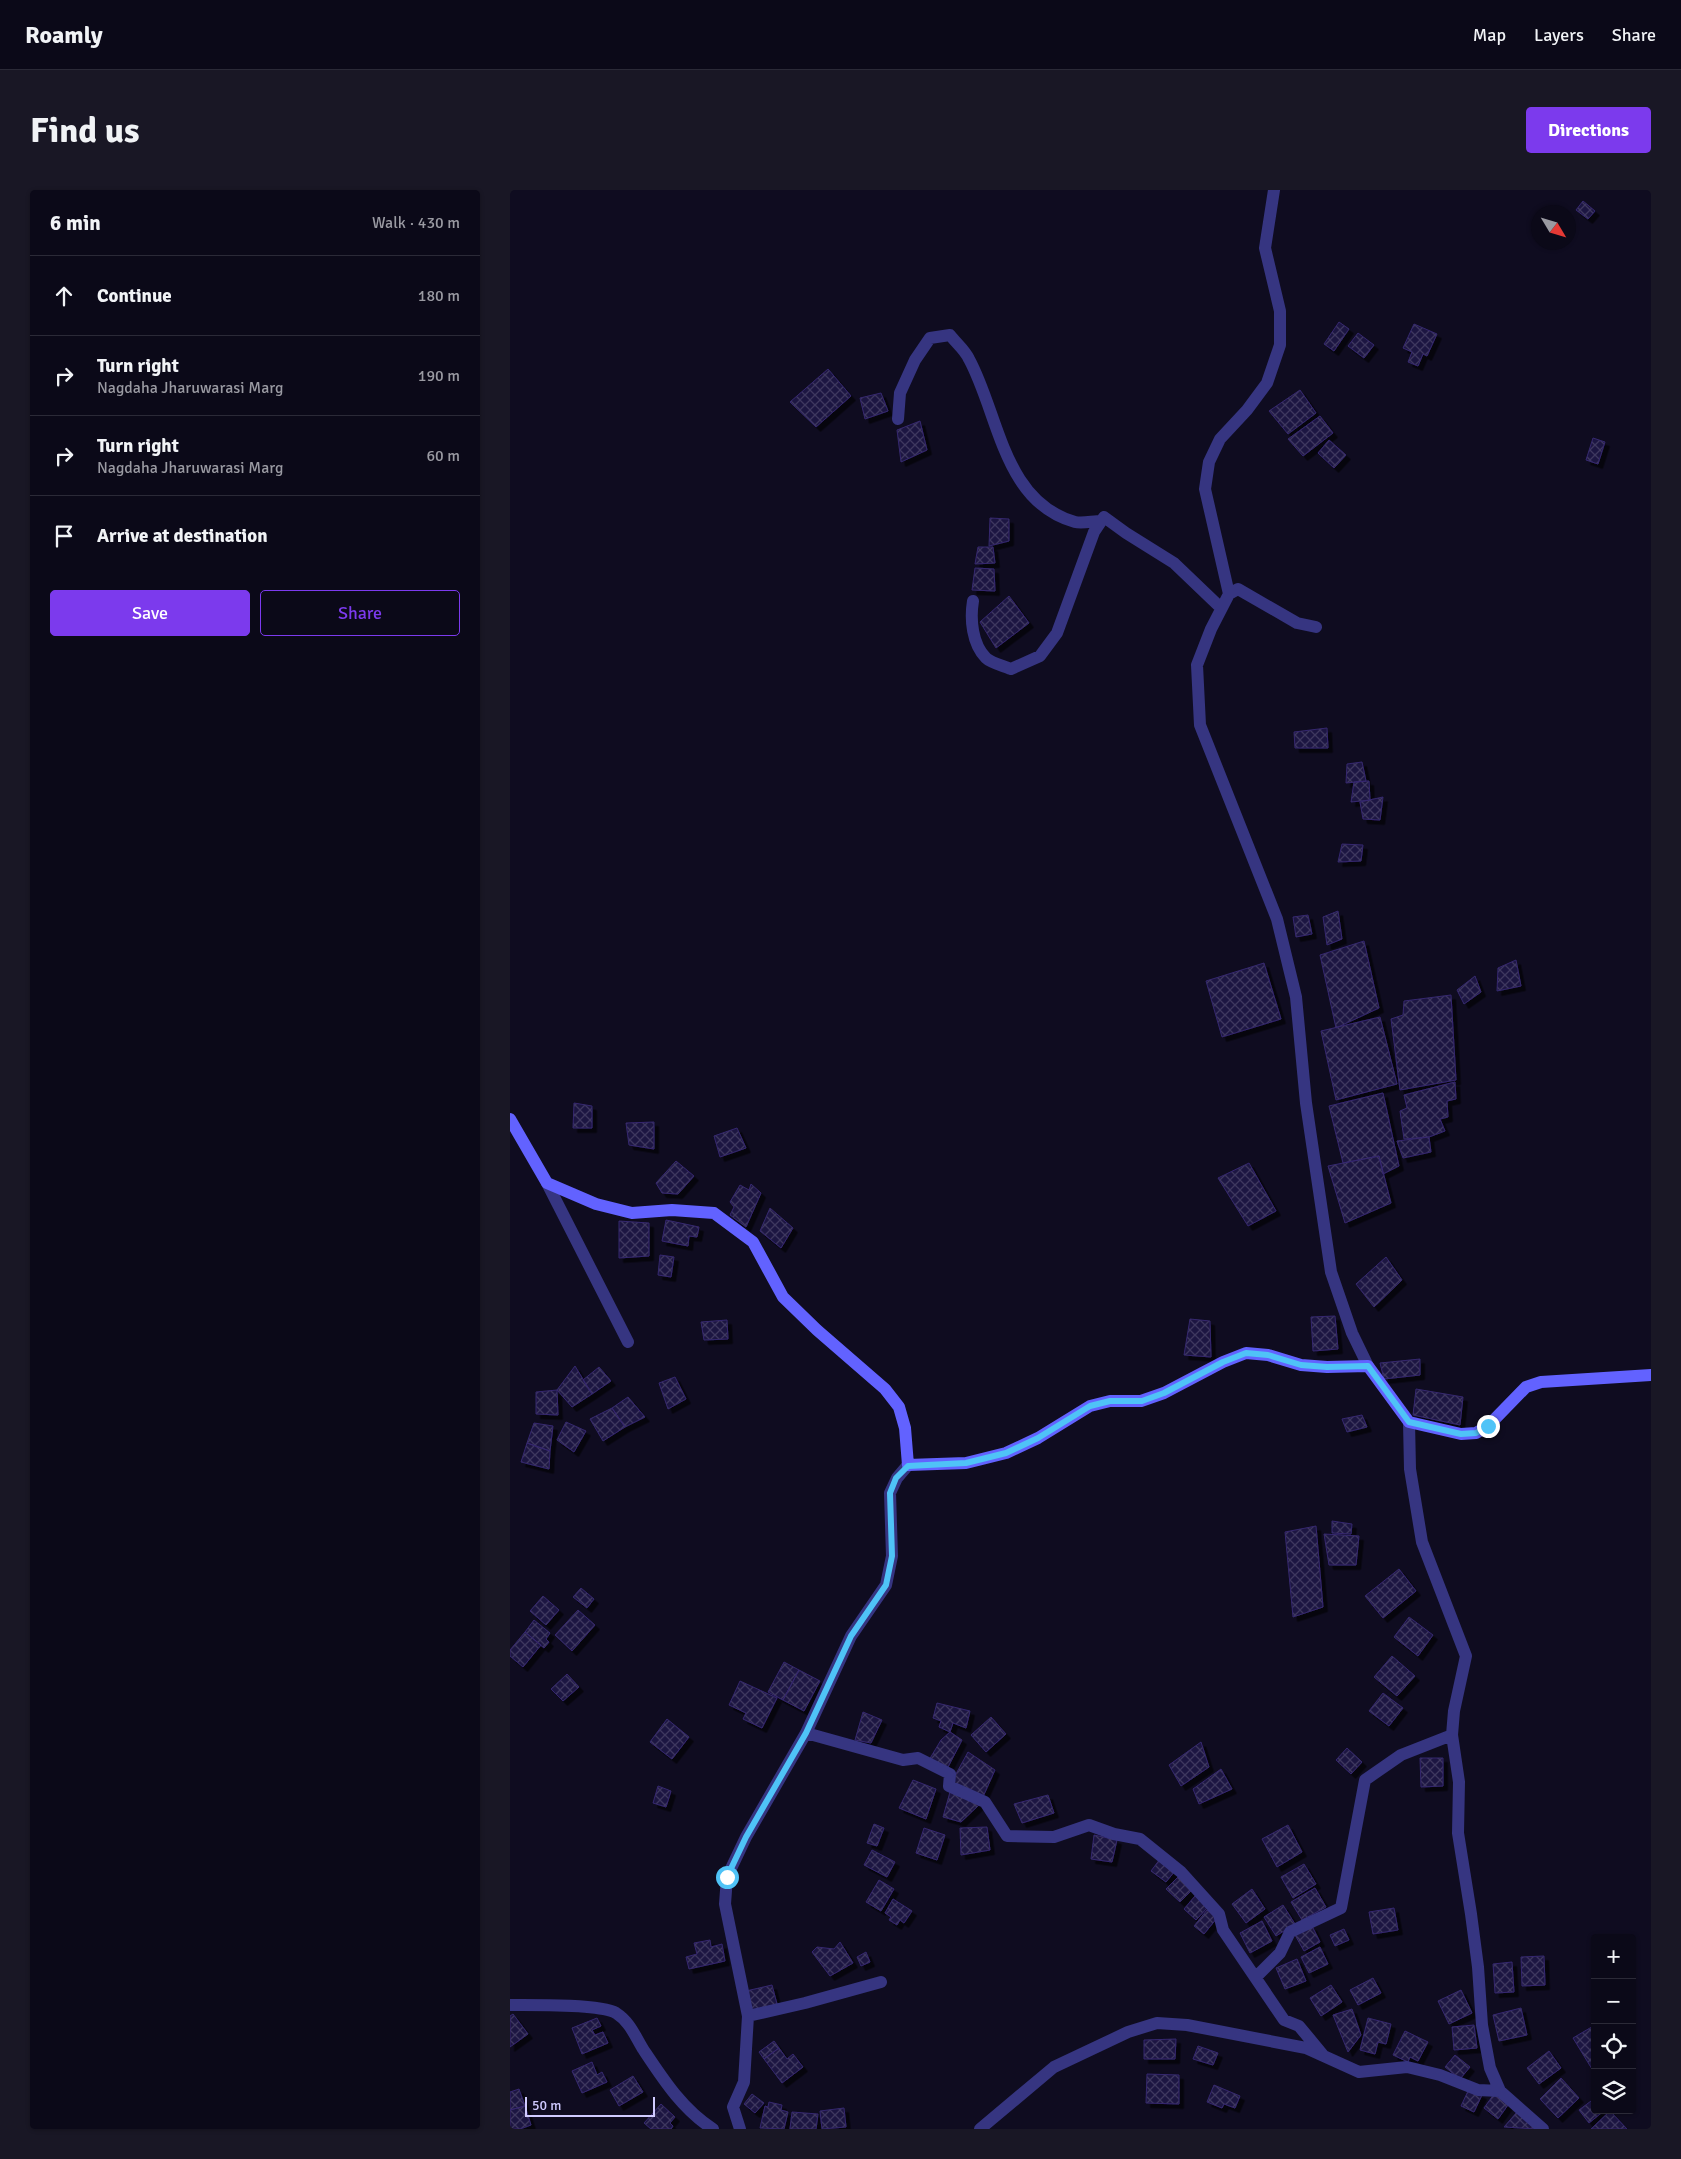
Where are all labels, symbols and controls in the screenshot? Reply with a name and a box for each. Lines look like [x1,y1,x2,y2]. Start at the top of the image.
text: Roamly [25,20,103,50]
text: Map [1473,24,1506,46]
text: Layers [1534,24,1584,46]
text: Share [1612,24,1656,46]
button: Directions [1526,107,1651,153]
text: Find us [30,109,140,152]
north arrow [1531,205,1576,250]
text: 6 min [50,210,101,236]
text: Walk · 430 m [372,213,460,233]
icon: ahead [50,282,78,310]
text: Continue [97,284,172,308]
text: 180 m [418,286,460,306]
text: Turn right [97,354,179,378]
icon: right [50,362,78,390]
text: 190 m [418,366,460,386]
text: Nagdaha Jharuwarasi Marg [97,378,283,398]
text: Turn right [97,434,179,458]
icon: right [50,442,78,470]
text: 60 m [426,446,460,466]
text: Nagdaha Jharuwarasi Marg [97,458,283,478]
icon: arrive [50,522,78,550]
text: Arrive at destination [97,524,268,548]
button: Save [50,590,250,636]
button: Share [260,590,460,636]
route end [1477,1415,1500,1438]
route start [716,1866,739,1889]
map controls [1591,1934,1636,2114]
button: + [1591,1934,1636,1979]
button: − [1591,1979,1636,2024]
button: locate [1591,2024,1636,2069]
button: layers [1591,2069,1636,2114]
scale bar [525,2094,655,2117]
text: 50 m [532,2097,561,2114]

